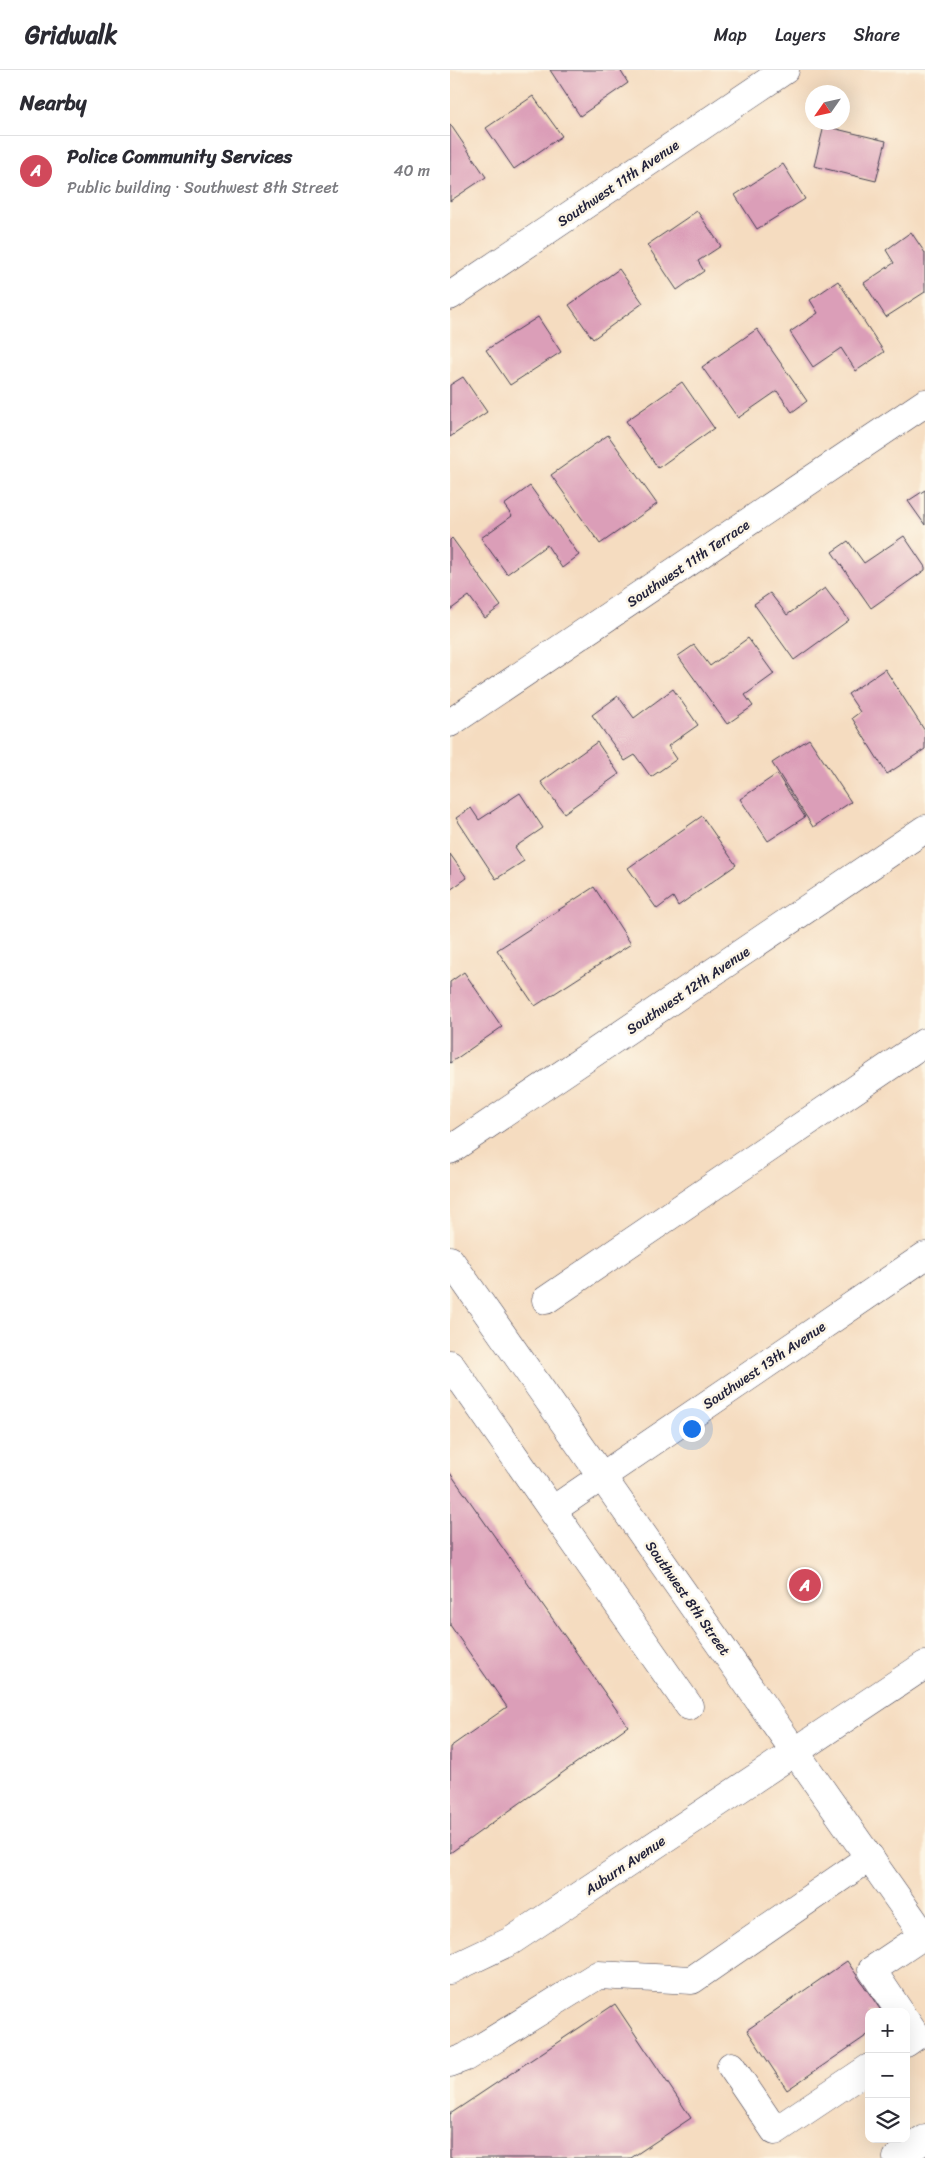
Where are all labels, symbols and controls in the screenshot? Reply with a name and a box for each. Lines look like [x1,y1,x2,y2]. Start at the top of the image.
text: Gridwalk [25,14,117,56]
text: Map [714,19,747,51]
text: Layers [775,19,826,51]
text: Share [854,19,900,51]
text: Nearby [20,84,86,122]
north arrow [805,85,850,130]
street label: Southwest 11th Avenue [552,133,685,234]
text: Police Community Services [67,140,292,173]
text: A [31,156,41,185]
text: 40 m [393,156,430,185]
text: Public building · Southwest 8th Street [67,173,339,202]
street label: Southwest 11th Terrace [622,513,755,614]
street label: Southwest 12th Avenue [621,939,756,1041]
street label: Southwest 13th Avenue [697,1315,831,1416]
your location [679,1416,705,1442]
street label: Southwest 8th Street [638,1536,737,1661]
pin: A [789,1566,821,1604]
street label: Auburn Avenue [579,1829,671,1902]
map controls [865,2008,910,2143]
button: + [865,2008,910,2053]
button: − [865,2053,910,2098]
button: layers [865,2098,910,2143]

